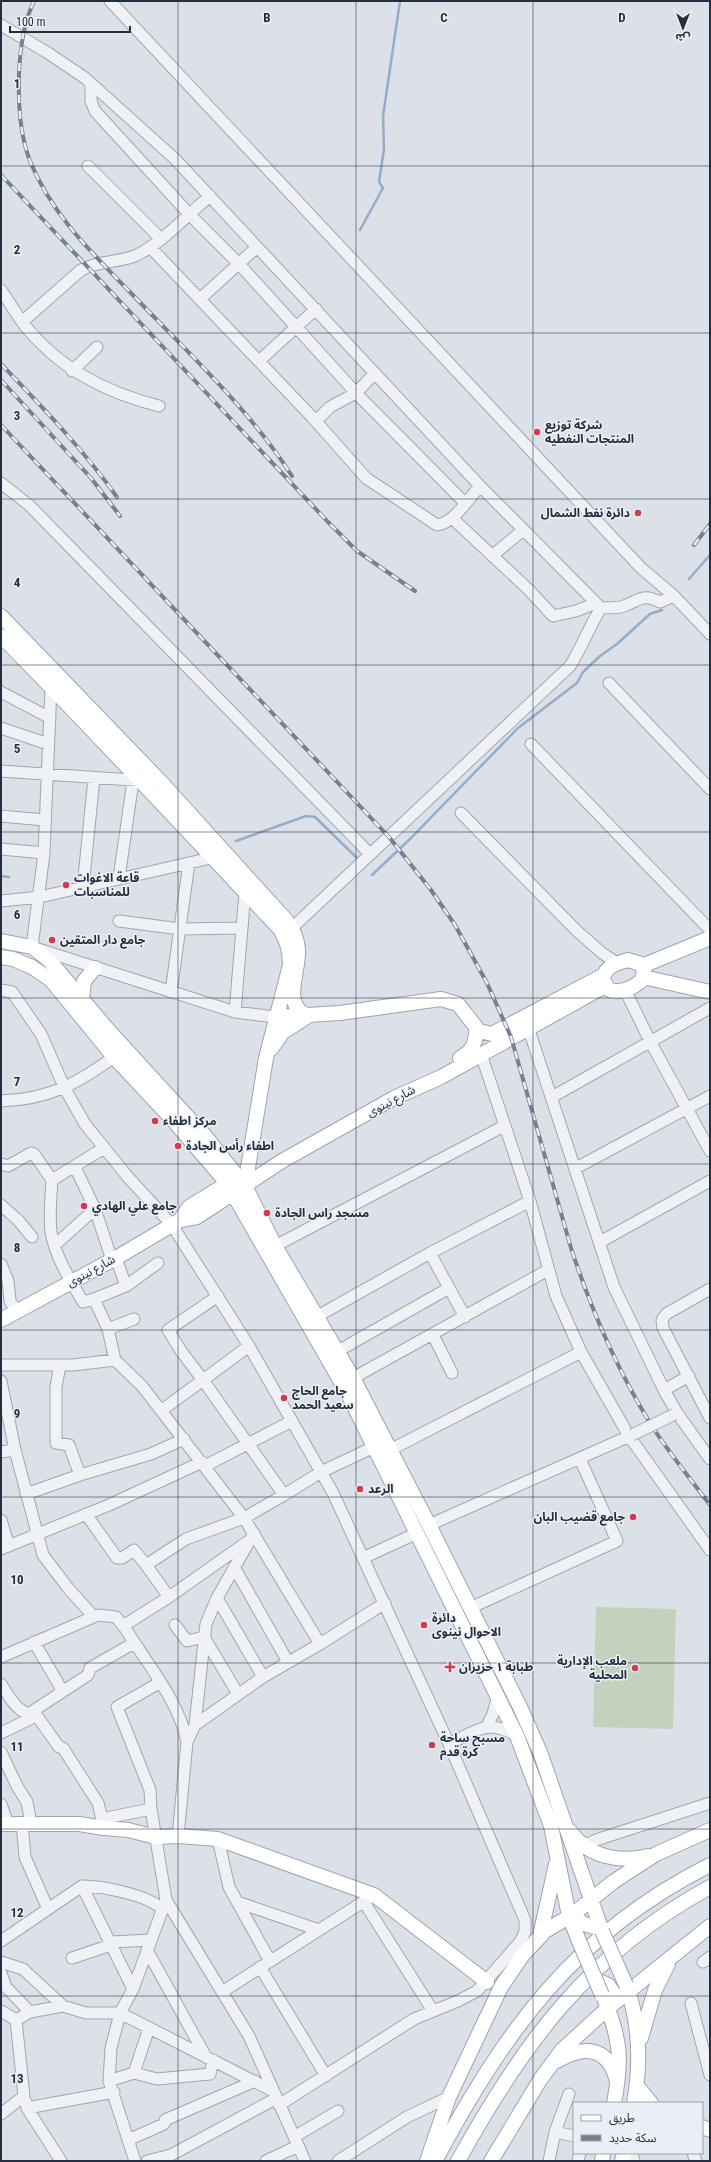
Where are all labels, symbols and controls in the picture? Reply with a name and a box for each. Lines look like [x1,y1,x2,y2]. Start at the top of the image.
scale bar [10,8,130,34]
north arrow [663,8,703,48]
text: B [263,10,271,25]
text: C [440,10,448,25]
text: D [618,10,626,25]
text: 100 m [16,15,46,29]
text: ش [675,31,691,44]
text: 1 [14,76,20,91]
text: 2 [14,242,21,257]
text: 3 [14,408,20,423]
place label: شركة توزيع المنتجات النفطيه [545,418,634,446]
marker: شركة توزيع المنتجات النفطيه [532,427,542,437]
place label: دائرة نفط الشمال [541,506,630,520]
marker: دائرة نفط الشمال [633,508,643,518]
text: 4 [14,575,21,590]
text: 5 [14,741,21,756]
place label: قاعة الاغوات للمناسبات [74,871,139,899]
marker: قاعة الاغوات للمناسبات [61,880,71,890]
text: 6 [14,907,21,922]
place label: جامع دار المتقين [60,933,146,949]
marker: جامع دار المتقين [47,935,57,945]
text: 7 [14,1074,21,1089]
street label: شارع نينوى [364,1082,419,1121]
place label: مركز اطفاء [163,1114,216,1128]
marker: مركز اطفاء [150,1116,160,1126]
place label: اطفاء رأس الجادة [186,1138,274,1153]
marker: اطفاء رأس الجادة [173,1141,183,1151]
place label: جامع علي الهادي [92,1199,177,1216]
marker: جامع علي الهادي [79,1201,89,1211]
place label: مسجد راس الجادة [275,1206,369,1220]
marker: مسجد راس الجادة [262,1208,272,1218]
text: 8 [14,1240,20,1255]
street label: شارع نينوى [65,1252,118,1292]
place label: جامع الحاج سعيد الحمد [292,1384,354,1412]
marker: جامع الحاج سعيد الحمد [279,1393,289,1403]
text: 9 [14,1406,20,1421]
place label: الرعد [368,1482,393,1496]
marker: الرعد [355,1484,365,1494]
place label: جامع قضيب البان [533,1510,625,1526]
marker: جامع قضيب البان [628,1512,638,1522]
text: 10 [10,1572,24,1587]
place label: دائرة الاحوال نينوى [432,1611,501,1639]
marker: دائرة الاحوال نينوى [419,1620,429,1630]
place label: ملعب الإدارية المحلية [557,1654,627,1682]
place label: طبابة ١ حزيران [459,1660,533,1674]
marker: طبابة ١ حزيران [444,1661,456,1673]
marker: ملعب الإدارية المحلية [630,1663,640,1673]
place label: مسبح ساحة كرة قدم [440,1731,505,1761]
text: 11 [10,1739,24,1754]
marker: مسبح ساحة كرة قدم [427,1740,437,1750]
text: 12 [10,1905,24,1920]
text: 13 [10,2071,24,2086]
legend [573,2102,703,2154]
text: طريق [609,2111,635,2126]
text: سكة حديد [609,2131,657,2145]

